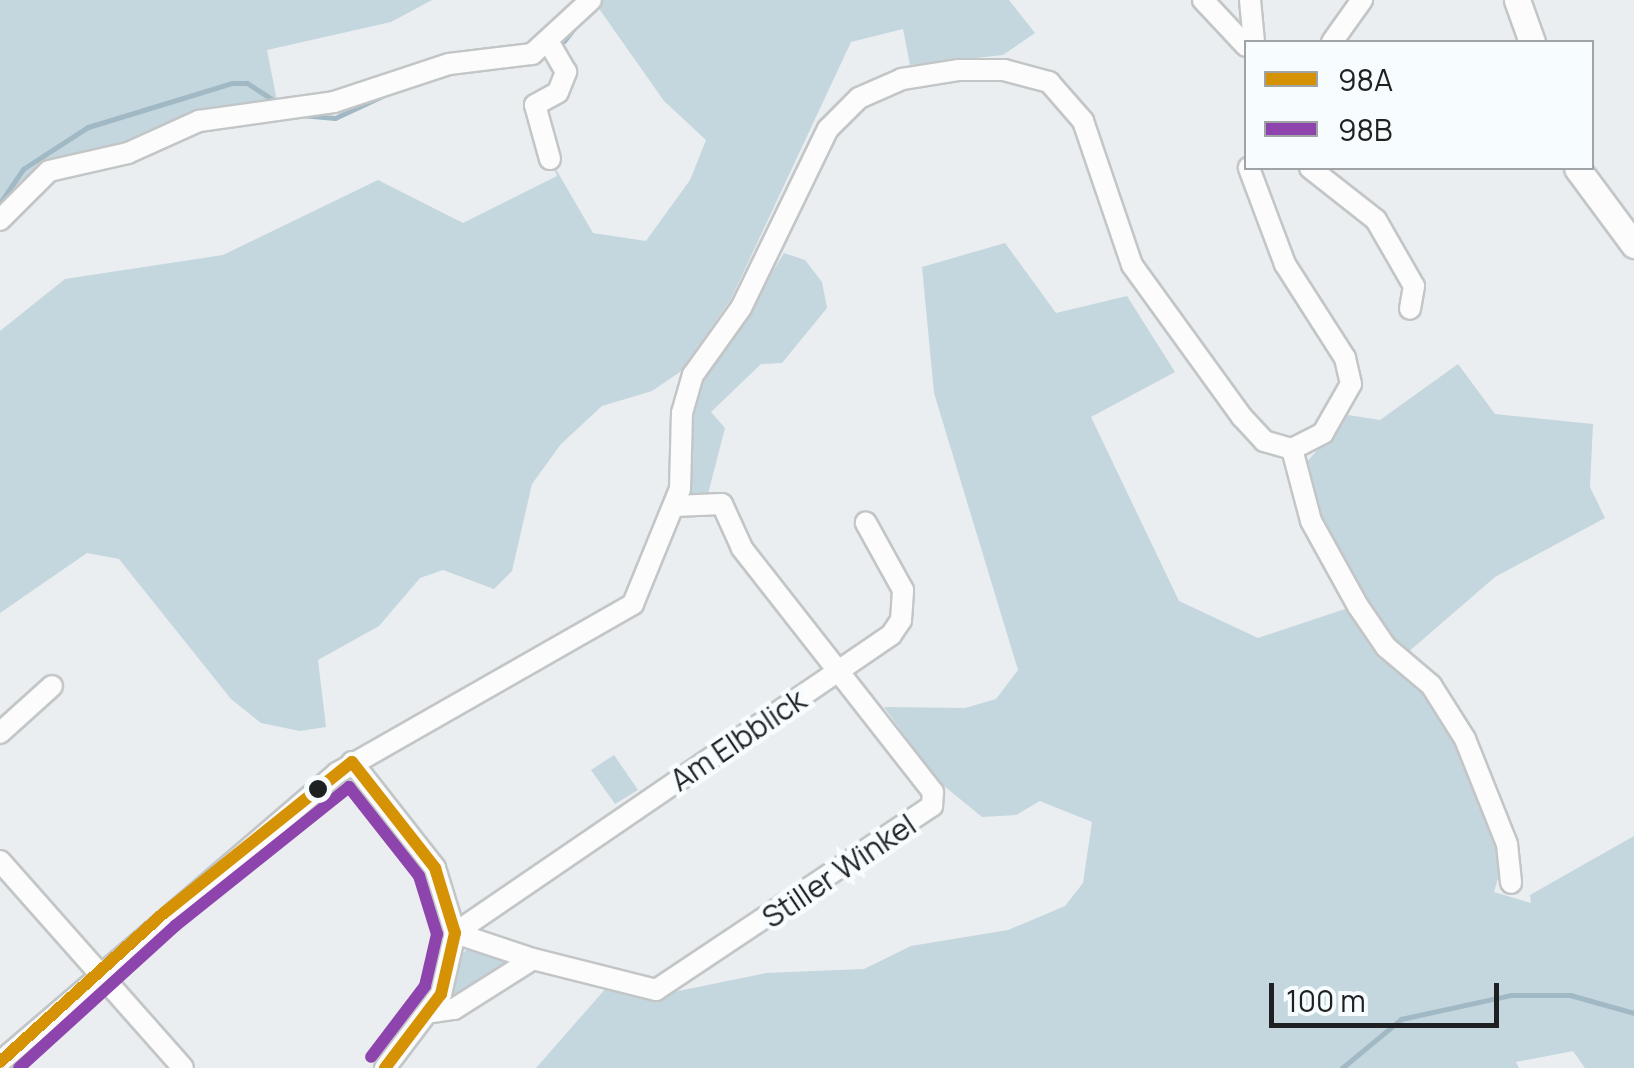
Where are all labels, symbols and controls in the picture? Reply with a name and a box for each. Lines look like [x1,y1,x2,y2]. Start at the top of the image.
legend [1244,40,1594,170]
text: 98A [1338,59,1393,100]
text: 98B [1338,109,1392,150]
street label: Am Elbblick [663,682,813,798]
unlabelled marker [308,779,328,799]
street label: Stiller Winkel [755,807,923,935]
scale bar [1274,963,1504,1025]
text: 100 m [1286,980,1366,1021]

